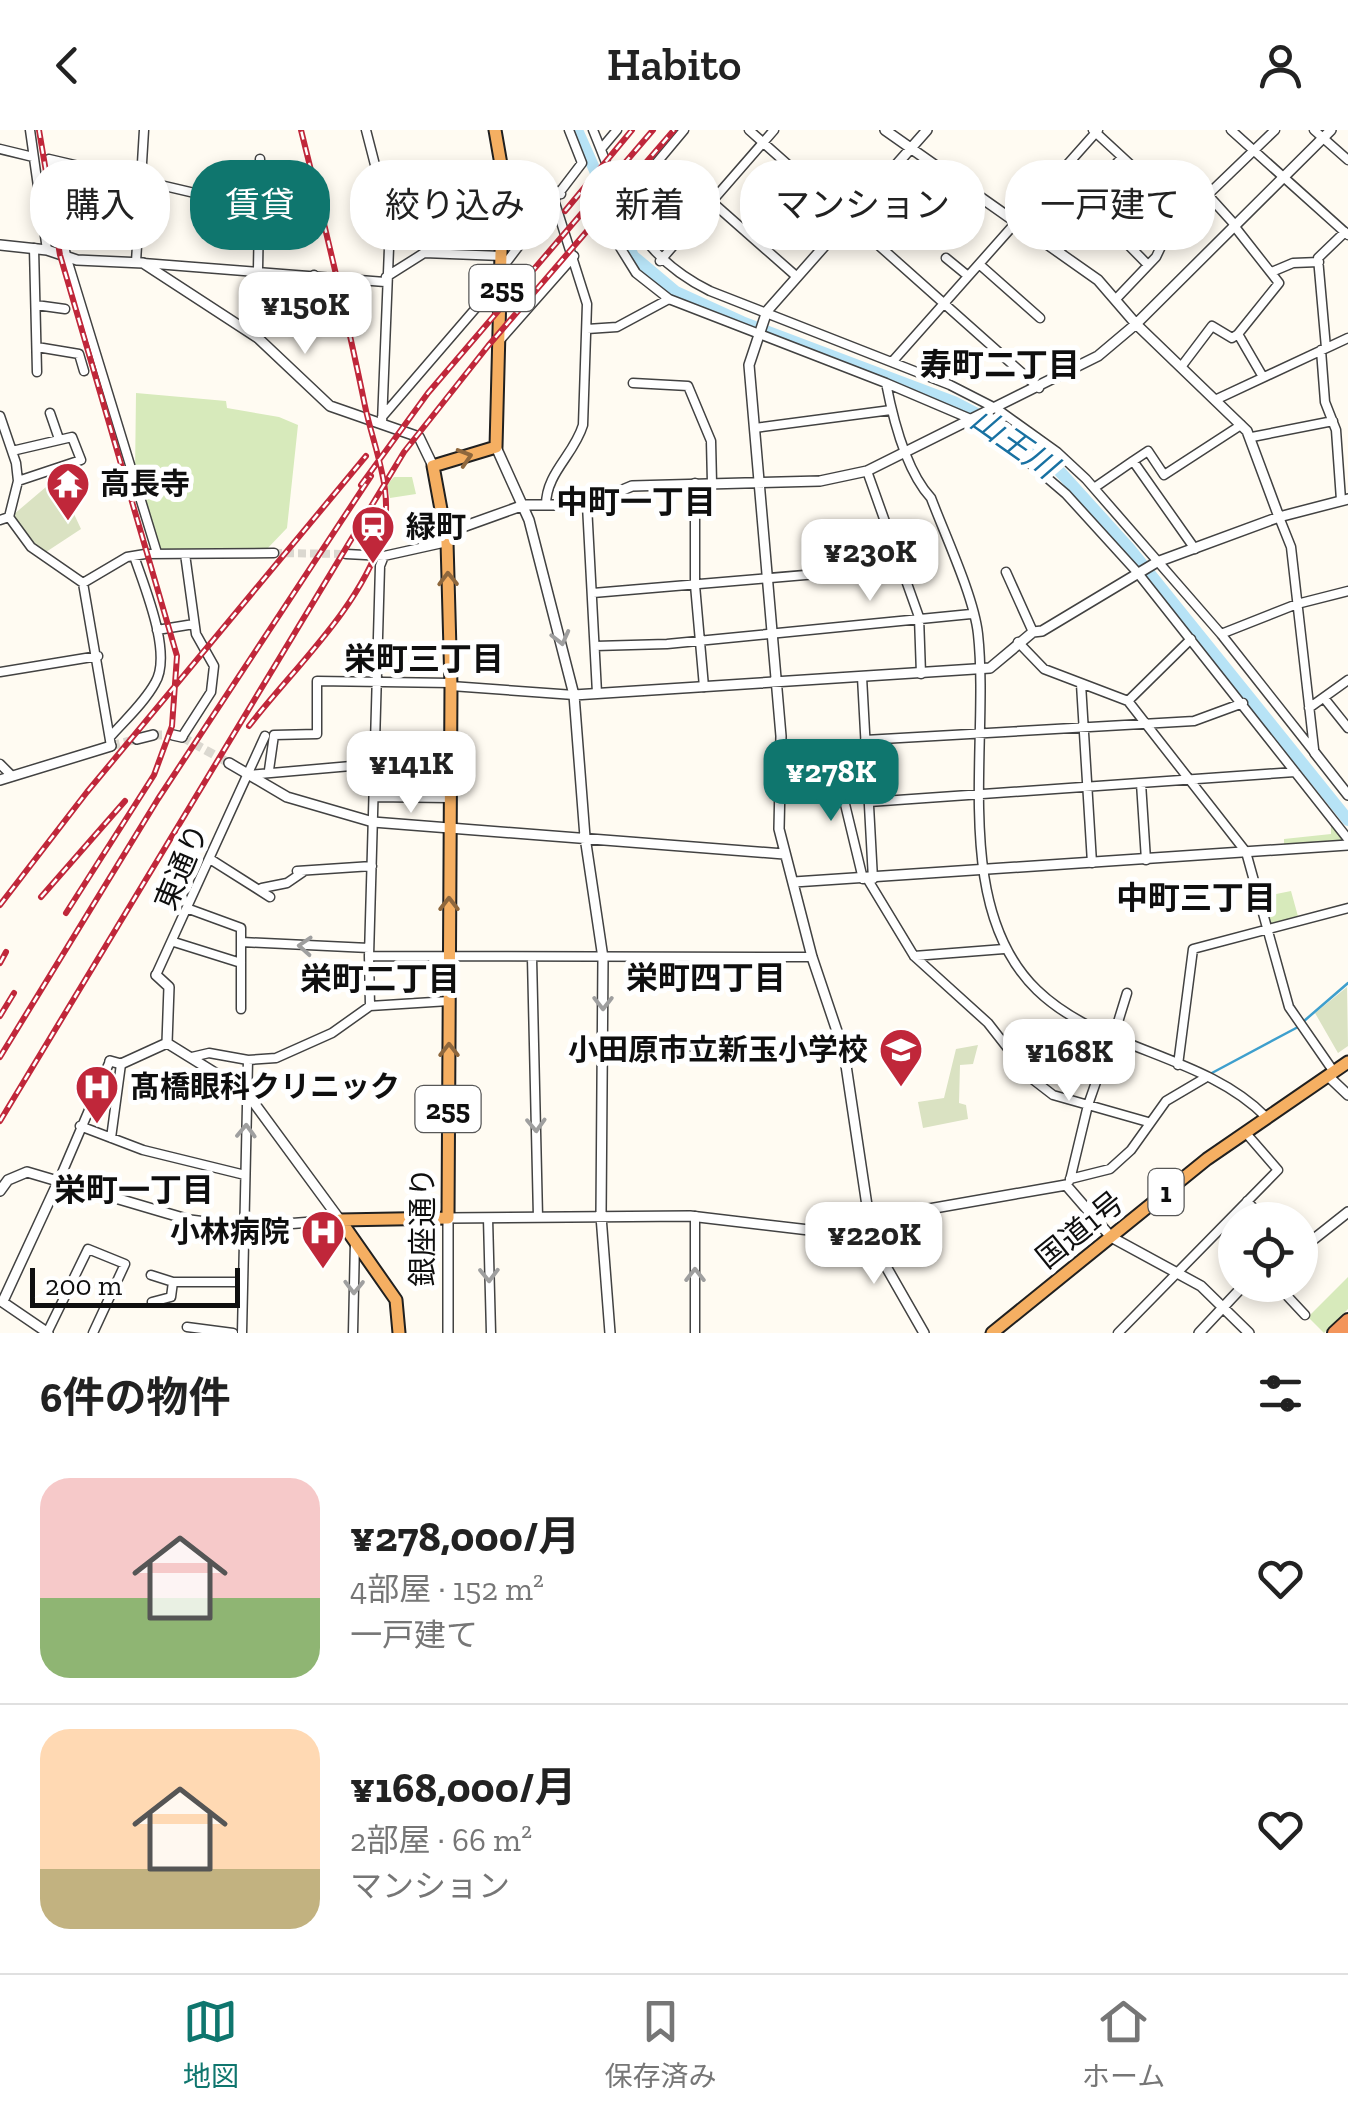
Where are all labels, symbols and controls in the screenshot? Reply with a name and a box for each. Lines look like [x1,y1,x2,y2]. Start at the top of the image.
icon: back [40,38,95,93]
text: Habito [607,38,741,92]
icon: person [1253,38,1308,93]
chip: 購入 [30,160,170,250]
chip: 賃貸 [190,160,330,250]
chip: 絞り込み [350,160,560,250]
chip: 新着 [580,160,720,250]
chip: マンション [740,160,985,250]
chip: 一戸建て [1005,160,1215,250]
road number: 255 [470,265,534,311]
pin: ¥150K [235,272,375,357]
text: ¥150K [261,285,349,323]
district label: 寿町二丁目 [920,346,1080,384]
water label: 山王川 [964,400,1067,488]
one-way arrow [455,448,472,469]
temple icon: 高長寺 [45,461,91,522]
place label: 高長寺 [100,466,190,502]
district label: 中町一丁目 [556,483,716,521]
station icon: 緑町 [350,504,396,565]
place label: 緑町 [406,509,466,545]
pin: ¥230K [800,519,940,604]
text: ¥230K [823,532,917,570]
one-way arrow [438,570,459,586]
one-way arrow [549,629,570,646]
district label: 栄町三丁目 [344,640,504,678]
pin: ¥141K [341,731,481,816]
pin: ¥278K [761,739,901,824]
text: ¥141K [369,744,453,782]
text: ¥278K [786,752,876,790]
street label: 東通り [148,819,216,915]
district label: 中町三丁目 [1116,879,1276,917]
one-way arrow [438,895,460,910]
one-way arrow [297,936,313,958]
district label: 栄町四丁目 [626,959,786,997]
district label: 栄町二丁目 [300,960,460,998]
one-way arrow [592,996,614,1012]
pin: ¥168K [999,1019,1139,1104]
school or university icon: 小田原市立新玉小学校 [878,1027,924,1088]
place label: 小田原市立新玉小学校 [568,1032,868,1068]
text: ¥168K [1025,1032,1113,1070]
one-way arrow [438,1042,460,1058]
hospital icon: 髙橋眼科クリニック [74,1064,120,1125]
place label: 髙橋眼科クリニック [130,1069,400,1105]
road number: 255 [416,1086,480,1132]
one-way arrow [525,1117,546,1133]
one-way arrow [236,1122,257,1138]
street label: 銀座通り [405,1167,441,1287]
road number: 1 [1148,1169,1184,1215]
district label: 栄町一丁目 [54,1171,214,1209]
street label: 国道1号 [1029,1184,1131,1276]
pin: ¥220K [804,1202,944,1287]
map controls [1218,1202,1318,1302]
button: locate [1218,1202,1318,1302]
hospital icon: 小林病院 [300,1209,346,1270]
place label: 小林病院 [170,1214,290,1250]
text: ¥220K [827,1215,921,1253]
scale bar [30,1263,240,1308]
one-way arrow [684,1266,705,1282]
one-way arrow [478,1268,500,1284]
text: 200 m [45,1269,122,1302]
one-way arrow [343,1280,365,1295]
icon: filters [1253,1366,1308,1421]
text: 6件の物件 [40,1372,231,1423]
text: ¥278,000/月 [350,1511,580,1562]
icon: home [120,1518,240,1638]
icon: heart [1253,1551,1308,1606]
text: 4部屋 · 152 m² [350,1570,544,1608]
text: 一戸建て [350,1616,478,1654]
text: ¥168,000/月 [350,1762,576,1813]
icon: home [120,1769,240,1889]
icon: heart [1253,1802,1308,1857]
text: 2部屋 · 66 m² [350,1821,532,1859]
text: マンション [350,1867,510,1905]
tab: 地図 [183,1994,239,2094]
tab: 保存済み [604,1994,716,2094]
tab: ホーム [1082,1994,1165,2094]

